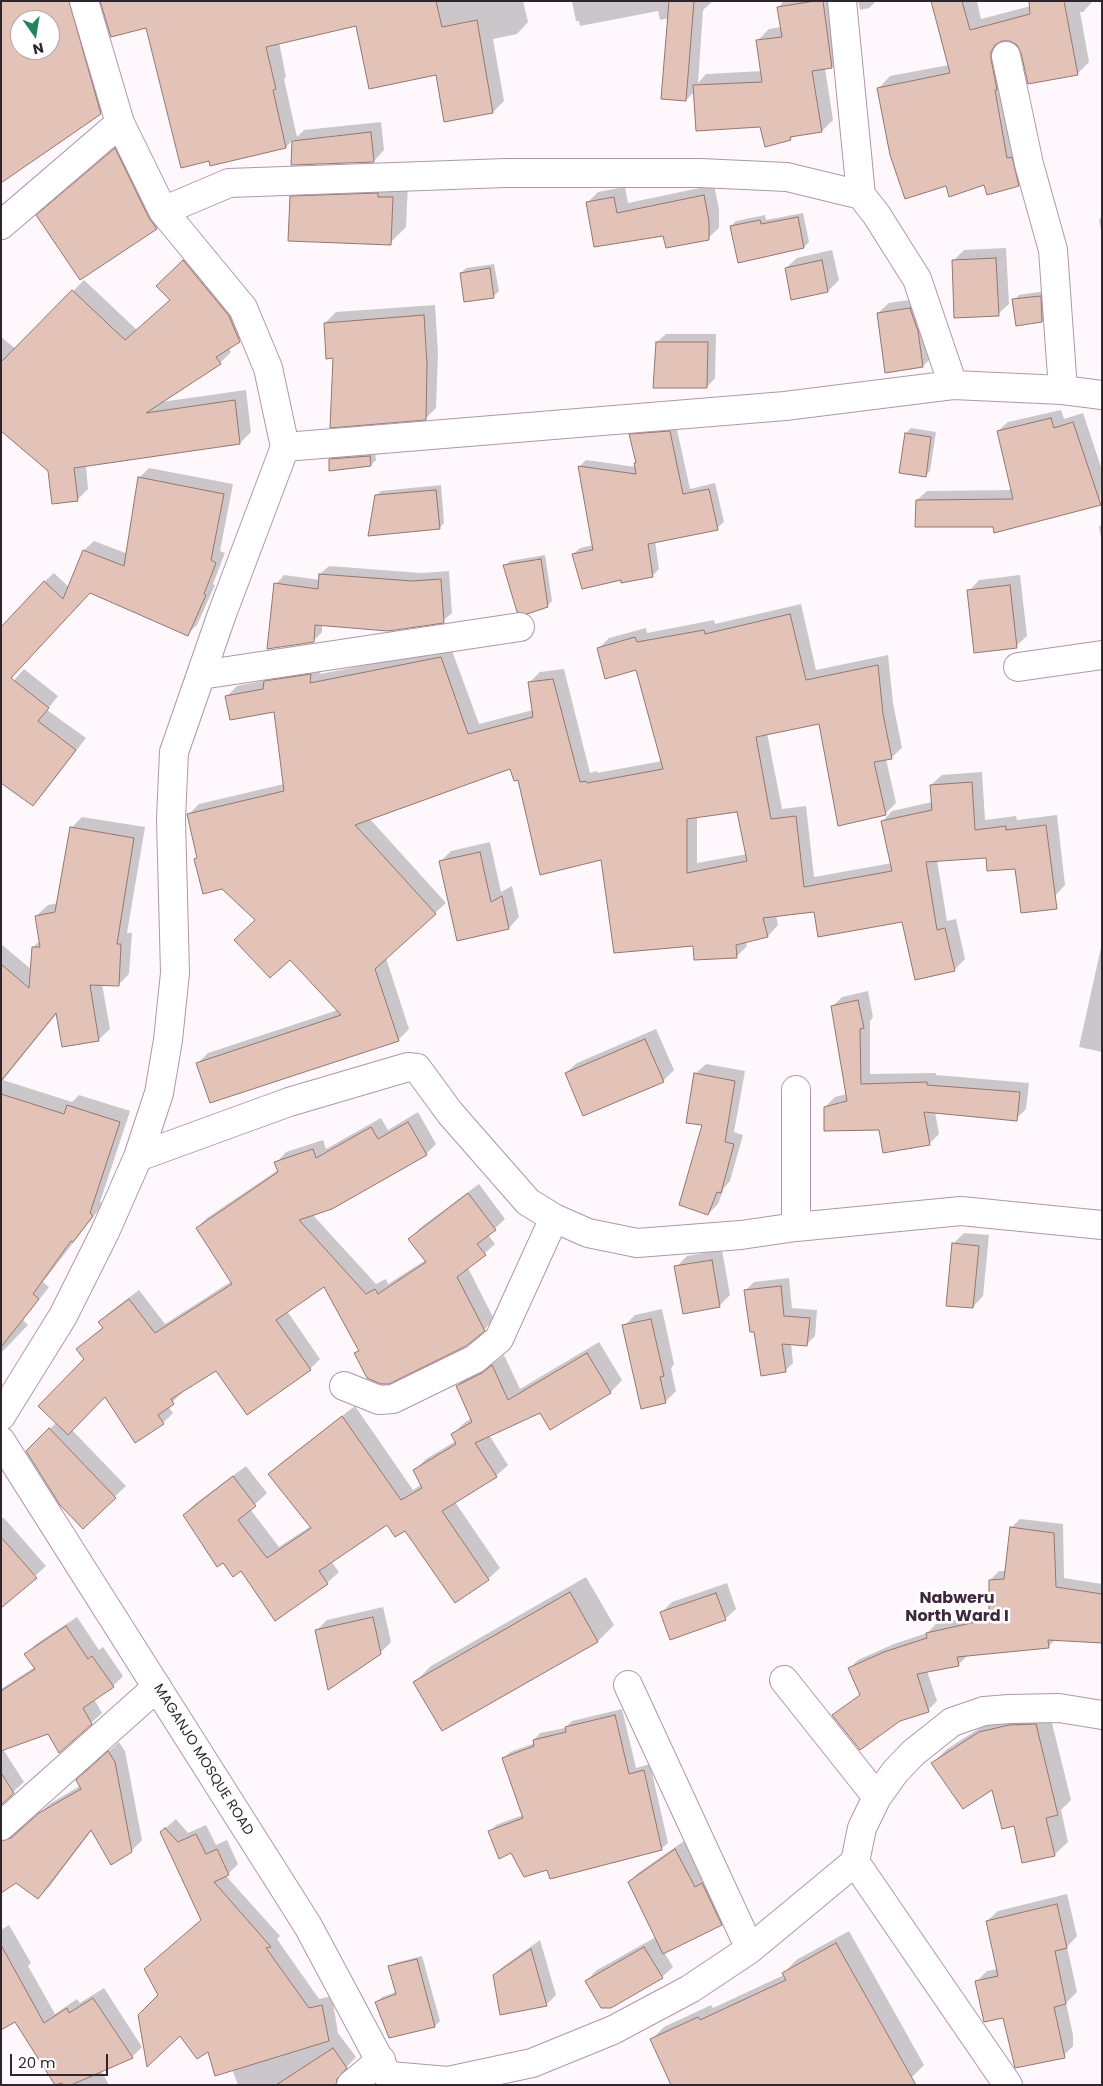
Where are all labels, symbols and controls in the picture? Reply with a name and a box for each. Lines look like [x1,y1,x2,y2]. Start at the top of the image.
north arrow [10,10,60,60]
text: N [31,38,46,60]
district label: Nabweru North Ward I [905,1589,1009,1627]
street label: MAGANJO MOSQUE ROAD [149,1681,257,1839]
scale bar [12,2044,110,2076]
text: 20 m [18,2052,56,2073]

